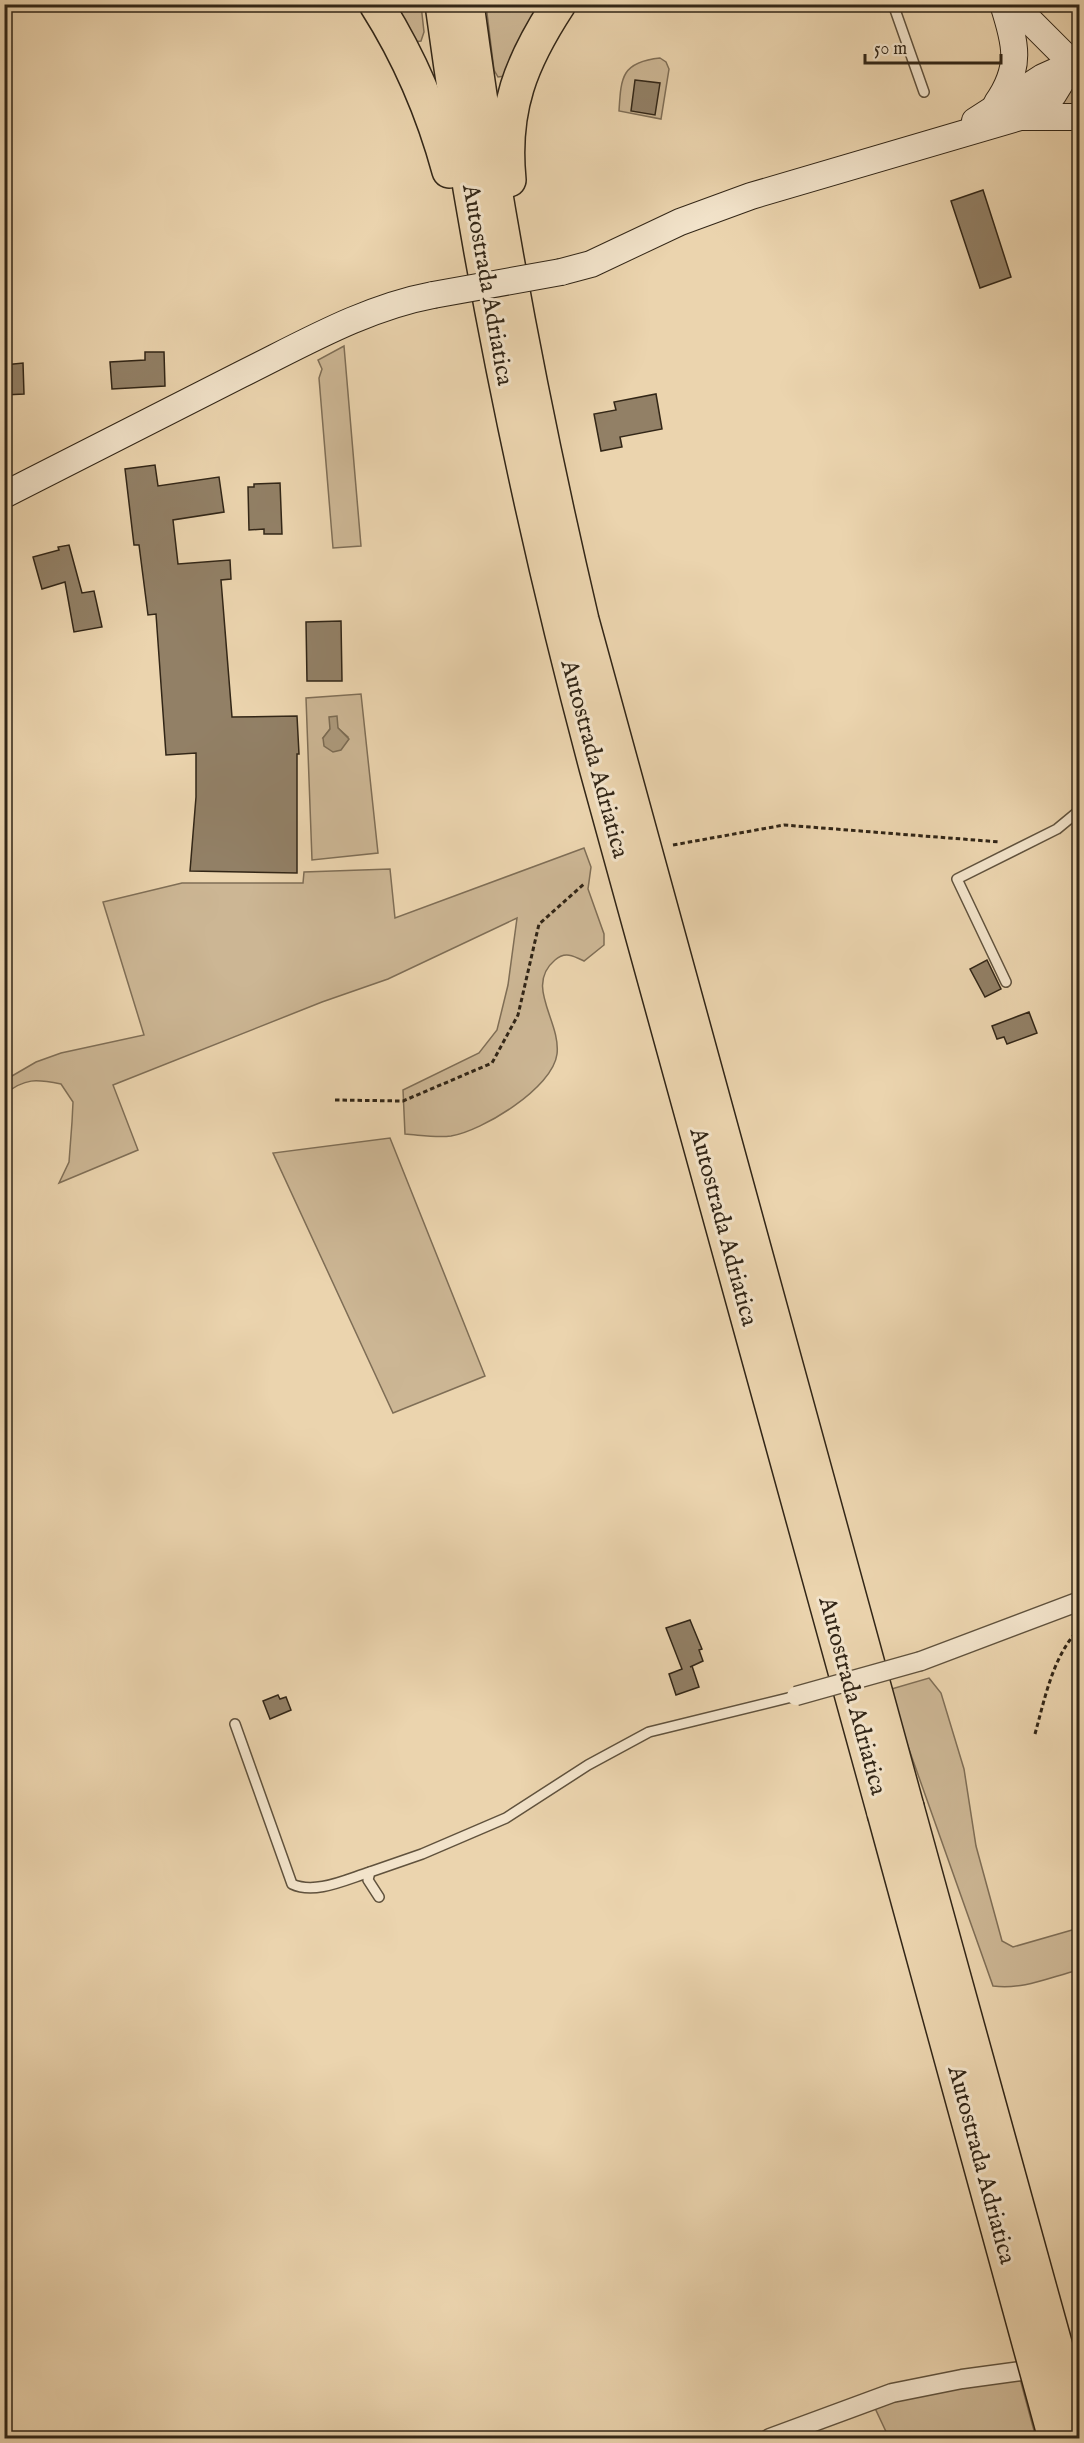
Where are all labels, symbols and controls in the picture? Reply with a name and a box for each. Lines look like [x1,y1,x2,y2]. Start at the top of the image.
scale bar [865,27,1002,65]
text: 50 m [874,38,907,61]
street label: Autostrada Adriatica [454,181,520,389]
street label: Autostrada Adriatica [552,656,636,862]
street label: Autostrada Adriatica [681,1124,765,1330]
street label: Autostrada Adriatica [810,1593,894,1799]
street label: Autostrada Adriatica [939,2062,1023,2268]

